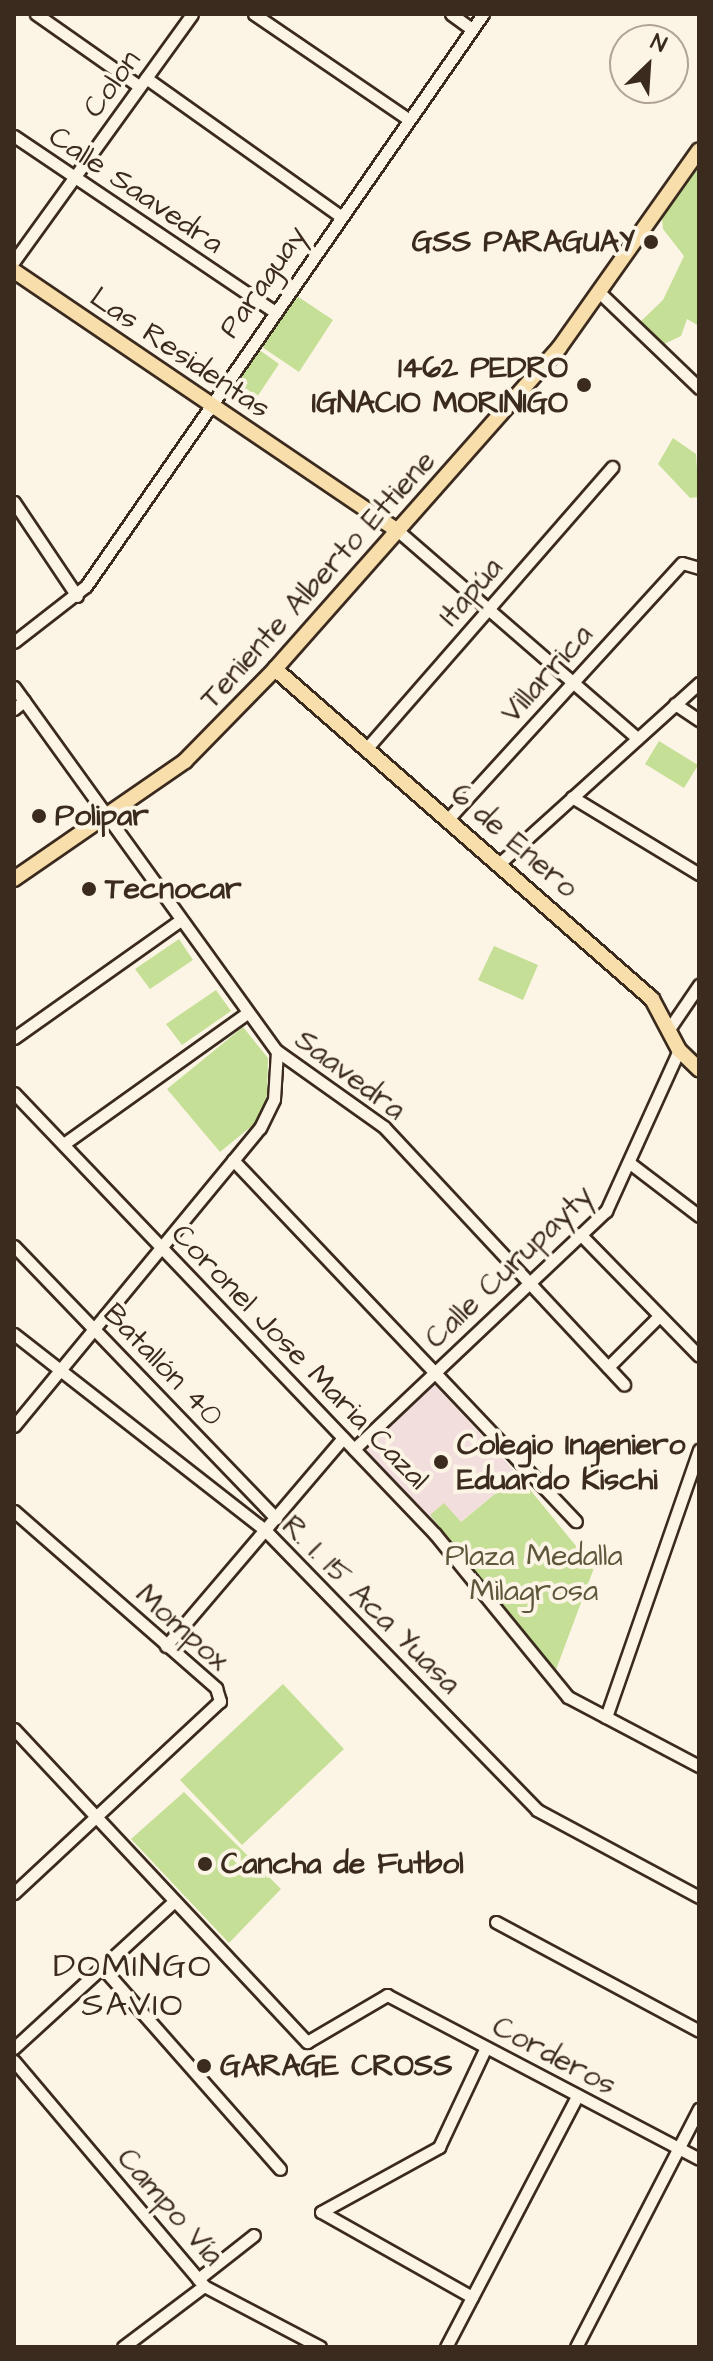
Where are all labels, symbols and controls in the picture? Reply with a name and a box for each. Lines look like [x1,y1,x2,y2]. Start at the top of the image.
north arrow [609,24,689,104]
text: N [646,27,671,61]
street label: Colon [75,43,149,125]
street label: Calle Saavedra [42,118,230,262]
street label: Paraguay [211,219,315,345]
place label: GSS PARAGUAY [412,224,635,260]
marker: GSS PARAGUAY [642,233,660,251]
street label: Las Residentas [83,280,277,426]
place label: 1462 PEDRO IGNACIO MORINIGO [312,350,568,420]
marker: 1462 PEDRO IGNACIO MORINIGO [575,376,593,394]
street label: Teniente Alberto Ettiene [193,444,443,716]
street label: Itapúa [431,550,511,634]
street label: Villarrica [493,617,601,731]
street label: 6 de Enero [443,776,585,906]
place label: Polipar [55,798,149,834]
marker: Polipar [30,807,48,825]
place label: Tecnocar [105,871,242,907]
marker: Tecnocar [80,880,98,898]
street label: Saavedra [288,1022,412,1128]
street label: Calle Curupayty [418,1178,600,1356]
street label: Coronel Jose Maria Cazal [164,1217,436,1497]
street label: Batallón 40 [96,1296,230,1434]
place label: Colegio Ingeniero Eduardo Kischi [457,1427,685,1498]
marker: Colegio Ingeniero Eduardo Kischi [432,1453,450,1471]
street label: R. I. 15 Aca Yuasa [274,1508,468,1702]
park label: Plaza Medalla Milagrosa [445,1538,623,1608]
street label: Mompox [128,1577,236,1679]
place label: Cancha de Futbol [221,1846,464,1882]
marker: Cancha de Futbol [196,1855,214,1873]
district label: DOMINGO SAVIO [53,1946,213,2026]
street label: Corderos [486,2008,622,2104]
place label: GARAGE CROSS [220,2048,452,2084]
marker: GARAGE CROSS [195,2057,213,2075]
street label: Campo Vía [109,2141,231,2273]

